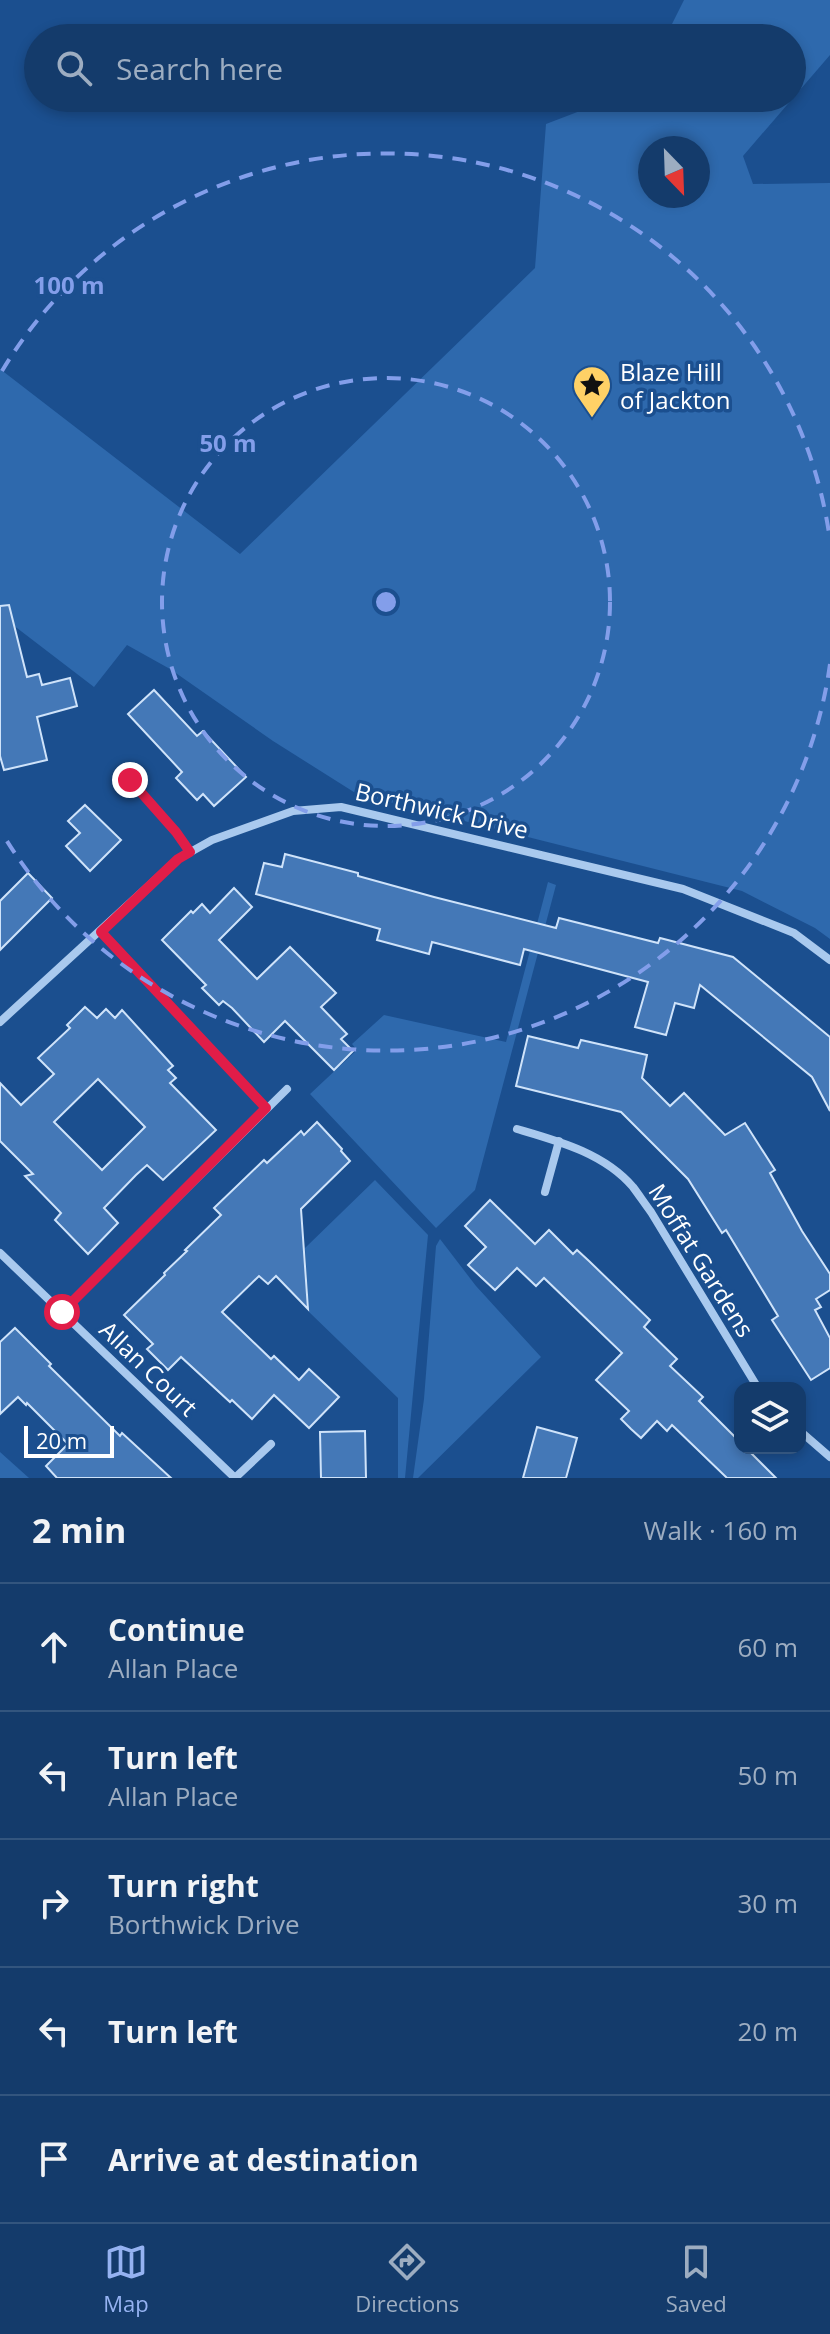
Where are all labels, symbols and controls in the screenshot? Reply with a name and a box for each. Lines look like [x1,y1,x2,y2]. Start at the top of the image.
search box [24,24,806,112]
icon: search [52,46,96,90]
text: Search here [116,48,283,89]
north arrow [638,136,710,208]
text: 100 m [34,268,104,301]
place label: Blaze Hill of Jackton [620,355,730,416]
place icon: Blaze Hill of Jackton [571,364,613,419]
text: 50 m [199,426,257,459]
centre of rings [372,588,400,616]
route end [112,762,148,798]
street label: Borthwick Drive [352,774,532,846]
street label: Moffat Gardens [642,1177,762,1343]
route start [44,1294,80,1330]
street label: Allan Court [93,1313,205,1423]
map controls [734,1382,806,1454]
button: layers [734,1382,806,1454]
scale bar [24,1422,114,1458]
text: 20 m [36,1425,87,1455]
text: 2 min [32,1507,126,1553]
text: Walk · 160 m [644,1512,798,1548]
text: Continue [108,1609,245,1650]
icon: ahead [32,1625,76,1669]
text: 60 m [737,1629,798,1665]
text: Allan Place [108,1650,238,1686]
text: Turn left [108,1737,238,1778]
icon: left [32,1753,76,1797]
text: 50 m [737,1757,798,1793]
text: Allan Place [108,1778,238,1814]
text: Turn right [108,1865,259,1906]
icon: right [32,1881,76,1925]
text: 30 m [737,1885,798,1921]
text: Borthwick Drive [108,1906,300,1942]
icon: left [32,2009,76,2053]
text: Turn left [108,2011,238,2052]
text: 20 m [737,2013,798,2049]
icon: arrive [32,2137,76,2181]
text: Arrive at destination [108,2139,419,2180]
tab: Map [103,2240,149,2318]
tab: Directions [355,2240,459,2318]
tab: Saved [666,2240,727,2318]

